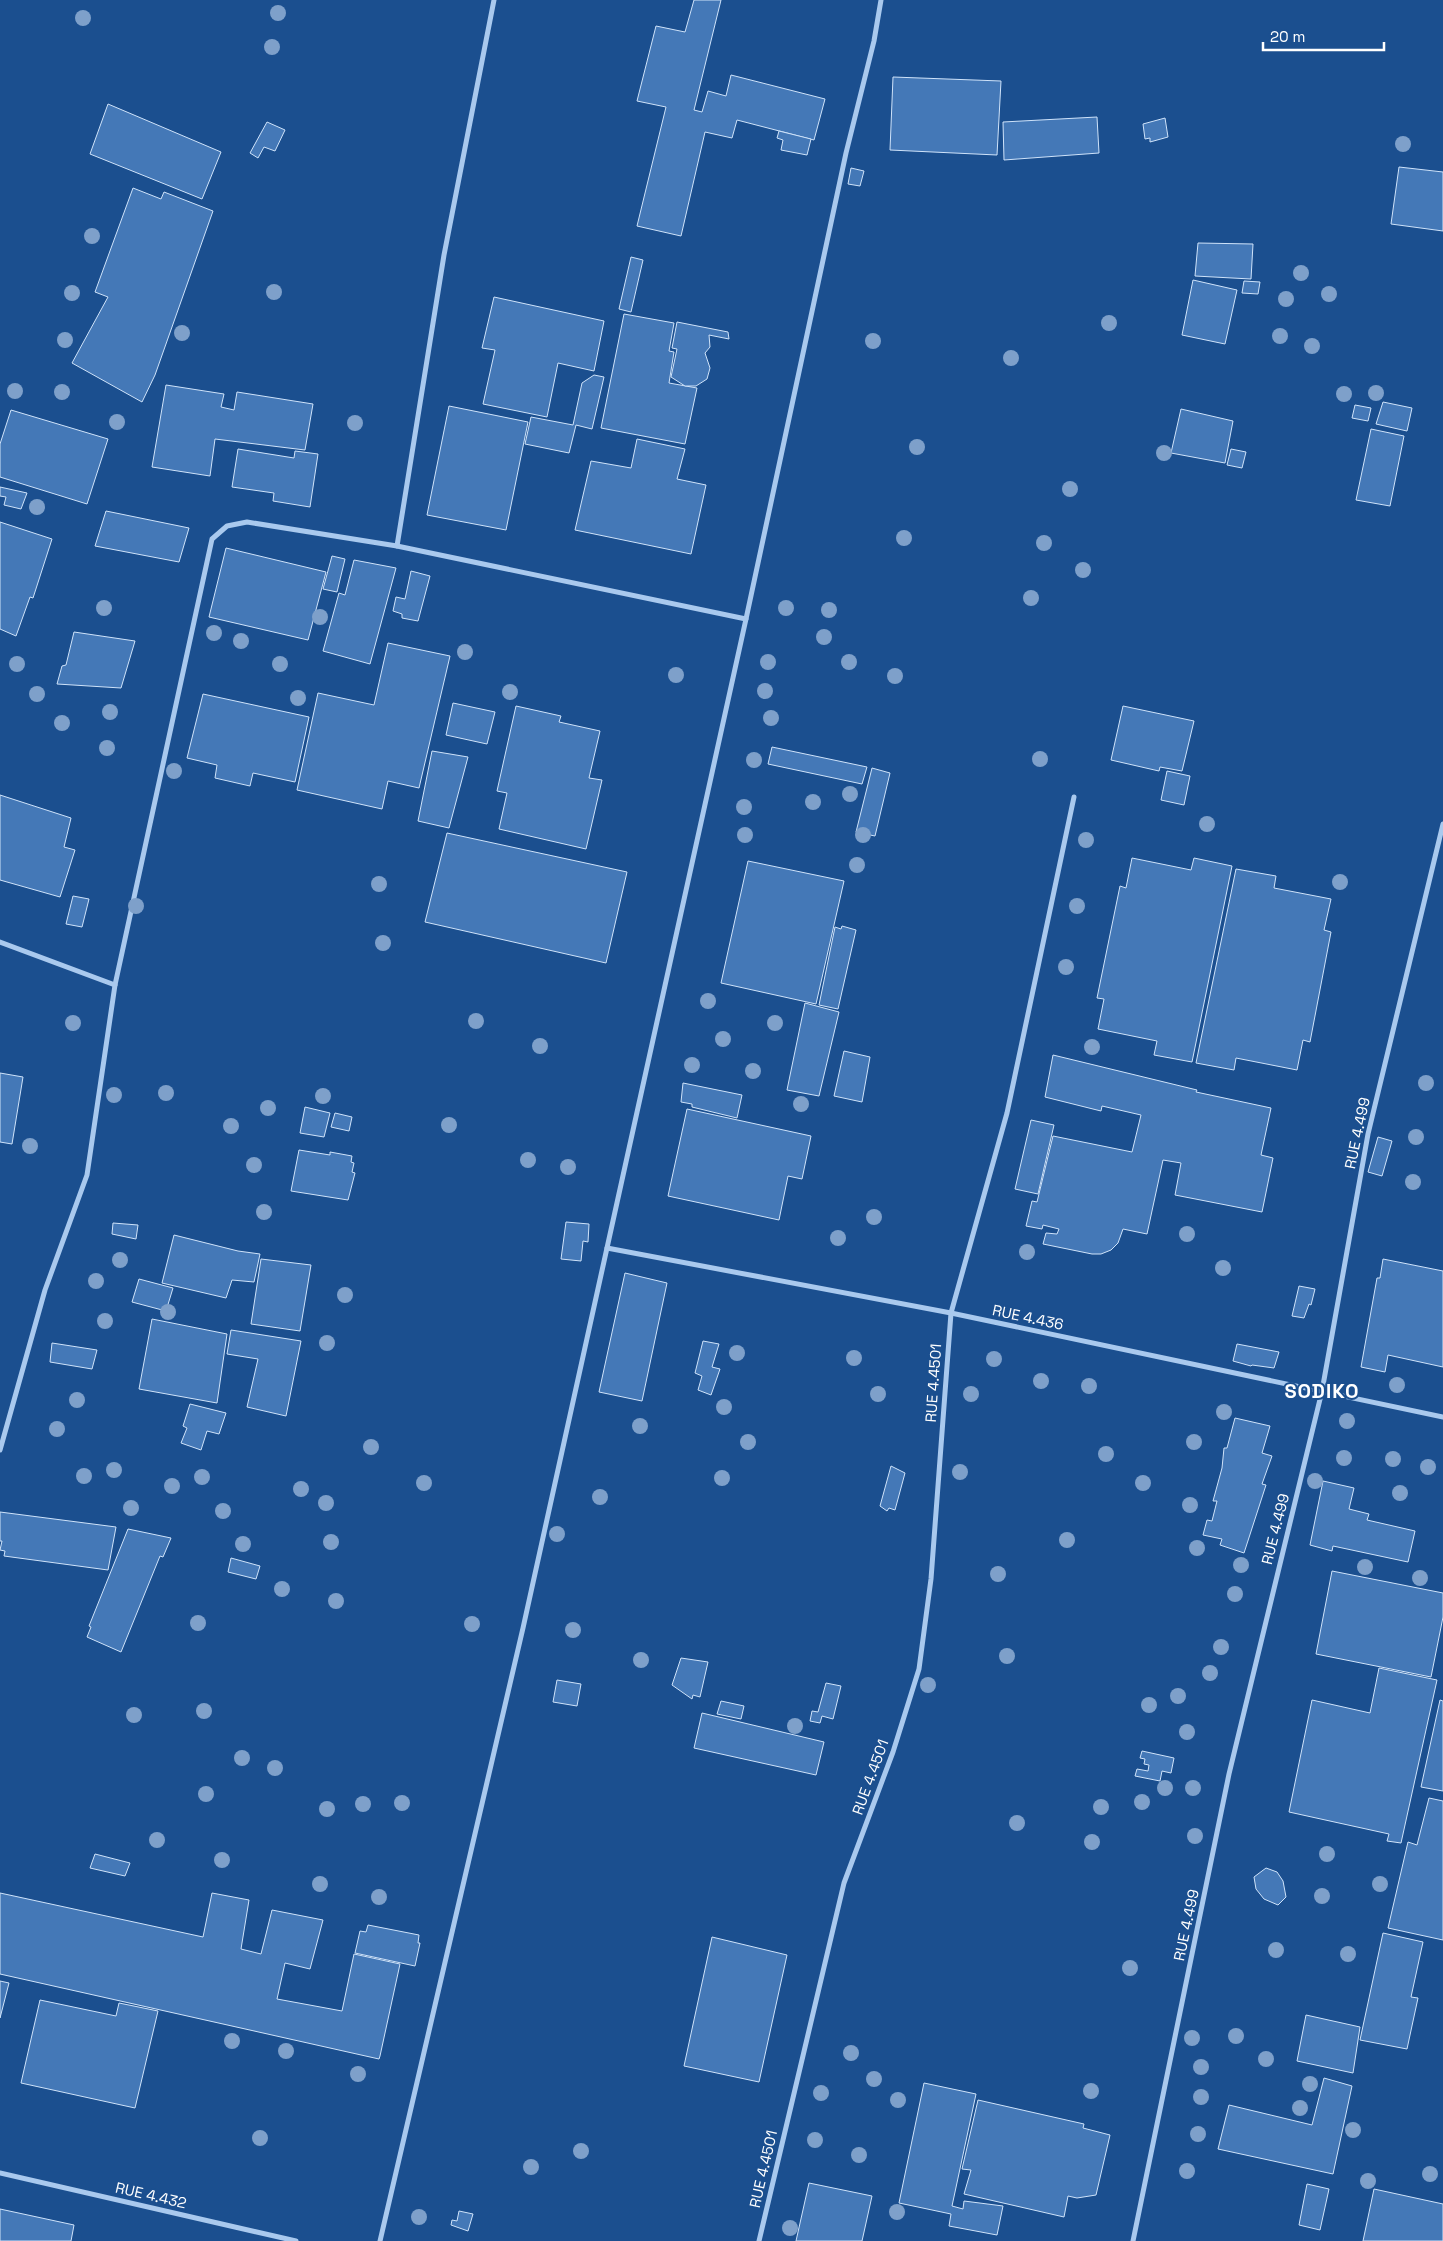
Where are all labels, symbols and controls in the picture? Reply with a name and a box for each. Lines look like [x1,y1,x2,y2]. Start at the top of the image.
scale bar [1263,20,1384,52]
text: 20 m [1270,27,1305,46]
street label: RUE 4.499 [1340,1095,1374,1171]
street label: RUE 4.436 [991,1300,1065,1334]
street label: RUE 4.4501 [921,1343,945,1423]
district label: SODIKO [1284,1378,1360,1404]
street label: RUE 4.499 [1257,1491,1293,1567]
street label: RUE 4.4501 [848,1737,892,1817]
street label: RUE 4.499 [1169,1887,1203,1963]
street label: RUE 4.4501 [745,2128,781,2210]
street label: RUE 4.432 [114,2178,188,2212]

